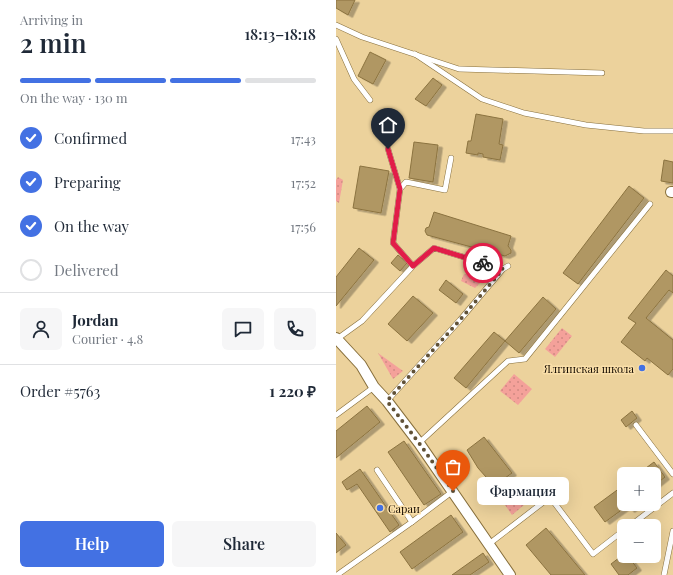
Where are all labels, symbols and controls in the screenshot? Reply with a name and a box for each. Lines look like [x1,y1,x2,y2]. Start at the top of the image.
text: Arriving in [20,11,83,28]
text: 18:13–18:18 [244,24,316,44]
text: 2 min [20,25,86,60]
text: On the way · 130 m [20,89,128,106]
pin [371,108,405,149]
icon: home [377,114,399,136]
icon: check [20,127,42,149]
text: Confirmed [54,128,127,148]
text: 17:43 [290,130,316,147]
icon: check [20,171,42,193]
text: Preparing [54,172,121,192]
text: 17:52 [291,174,316,191]
icon: check [20,215,42,237]
text: On the way [54,216,129,236]
text: 17:56 [290,218,316,235]
courier [463,243,503,283]
icon: bike [472,252,494,274]
text: Delivered [54,260,119,280]
button: person [20,308,62,350]
button: chat [222,308,264,350]
button: phone [274,308,316,350]
text: Jordan [72,310,118,330]
text: Courier · 4.8 [72,330,143,347]
place label: Ялгинская школа [543,361,635,376]
marker: Ялгинская школа [637,363,647,373]
text: Order #5763 [20,381,100,401]
text: 1 220 ₽ [269,381,316,401]
pin [436,450,470,491]
icon: bag [442,456,464,478]
map controls [617,467,661,563]
button: + [617,467,661,511]
callout: Фармация [477,477,569,505]
text: Фармация [490,482,556,499]
place label: Сараи [388,501,420,516]
marker: Сараи [375,503,385,513]
button: − [617,519,661,563]
button: Help [20,521,164,567]
button: Share [172,521,316,567]

